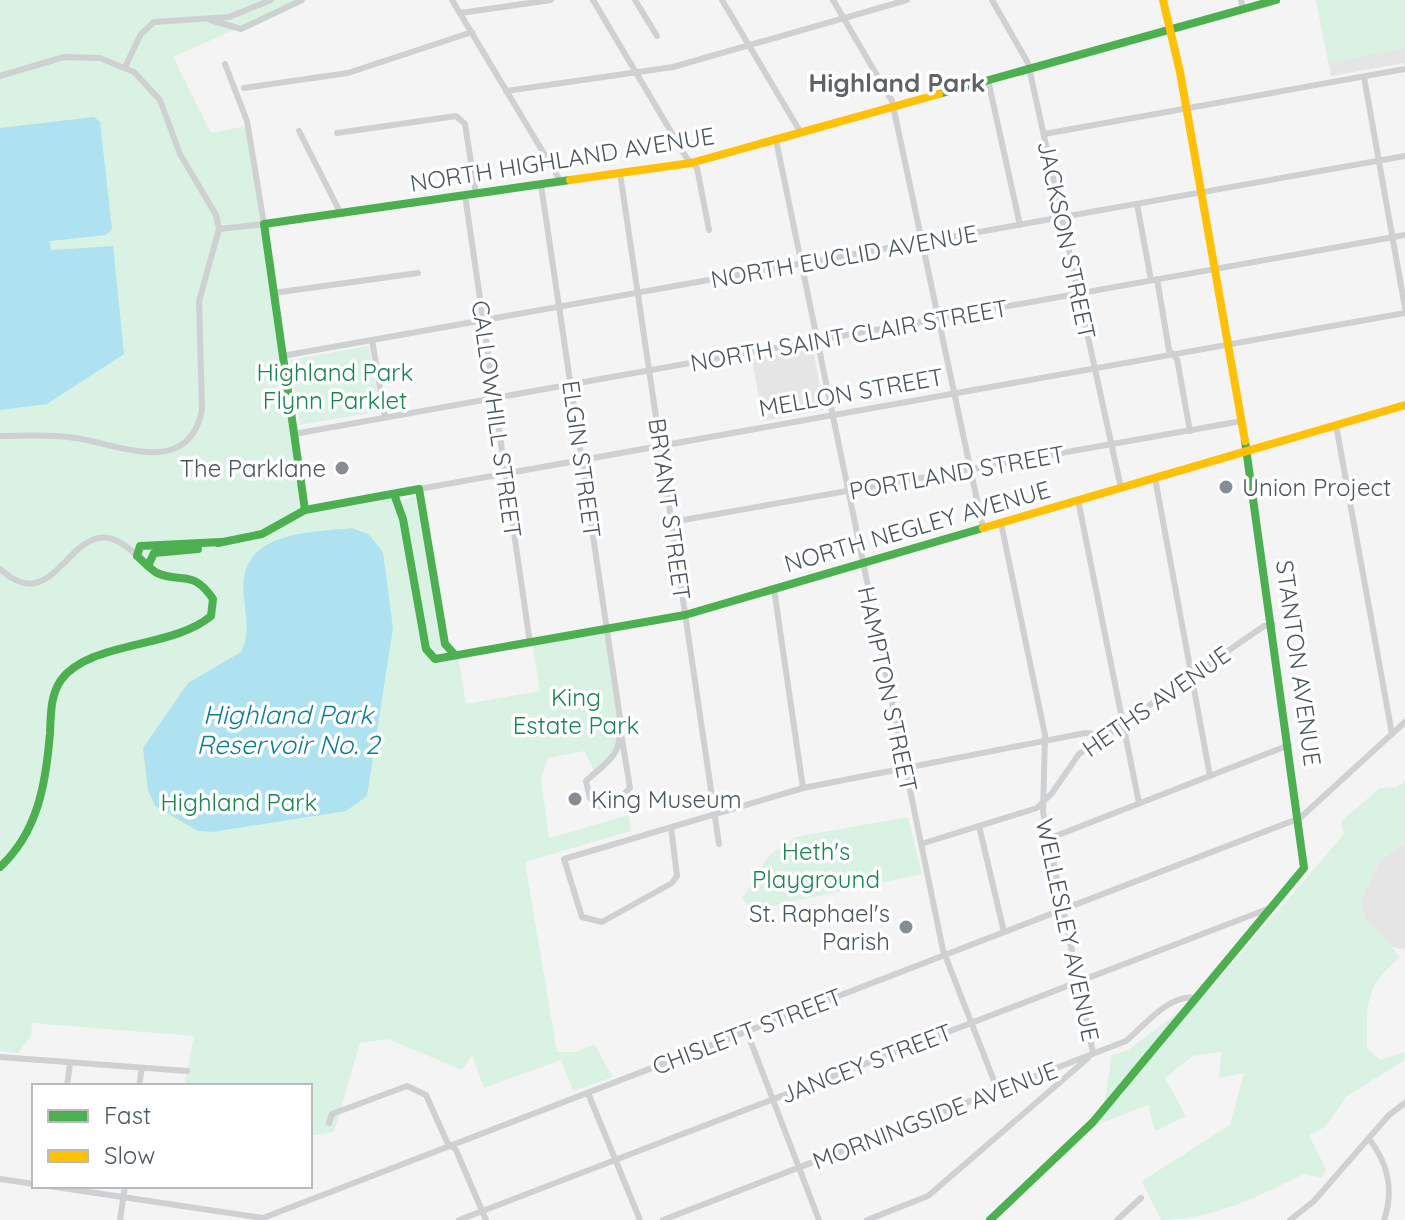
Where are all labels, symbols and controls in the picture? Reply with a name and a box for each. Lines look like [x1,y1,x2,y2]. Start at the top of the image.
district label: Highland Park [808,66,986,99]
street label: NORTH HIGHLAND AVENUE [408,120,716,198]
street label: JACKSON STREET [1031,138,1103,342]
street label: NORTH EUCLID AVENUE [708,218,980,294]
street label: NORTH SAINT CLAIR STREET [688,292,1010,378]
street label: CALLOWHILL STREET [466,299,528,539]
park label: Highland Park Flynn Parklet [257,357,413,415]
street label: MELLON STREET [756,361,946,423]
street label: ELGIN STREET [556,378,608,540]
street label: BRYANT STREET [642,416,698,602]
street label: PORTLAND STREET [847,438,1067,506]
place label: The Parklane [180,453,326,483]
marker: The Parklane [333,459,351,477]
place label: Union Project [1242,472,1391,502]
street label: NORTH NEGLEY AVENUE [781,474,1053,578]
marker: Union Project [1217,478,1235,496]
street label: STANTON AVENUE [1270,558,1328,768]
street label: HAMPTON STREET [852,584,924,794]
street label: HETHS AVENUE [1076,639,1236,763]
park label: King Estate Park [513,682,639,740]
water label: Highland Park Reservoir No. 2 [196,698,382,761]
place label: King Museum [591,784,742,814]
park label: Highland Park [161,787,317,817]
marker: King Museum [566,790,584,808]
street label: WELLESLEY AVENUE [1030,816,1106,1044]
park label: Heth's Playground [752,836,880,894]
place label: St. Raphael's Parish [749,898,890,956]
marker: St. Raphael's Parish [897,918,915,936]
street label: CHISLETT STREET [648,981,846,1081]
street label: JANCEY STREET [776,1016,956,1110]
street label: MORNINGSIDE AVENUE [808,1054,1062,1176]
legend [32,1084,312,1188]
text: Fast [104,1100,151,1130]
text: Slow [104,1140,155,1170]

